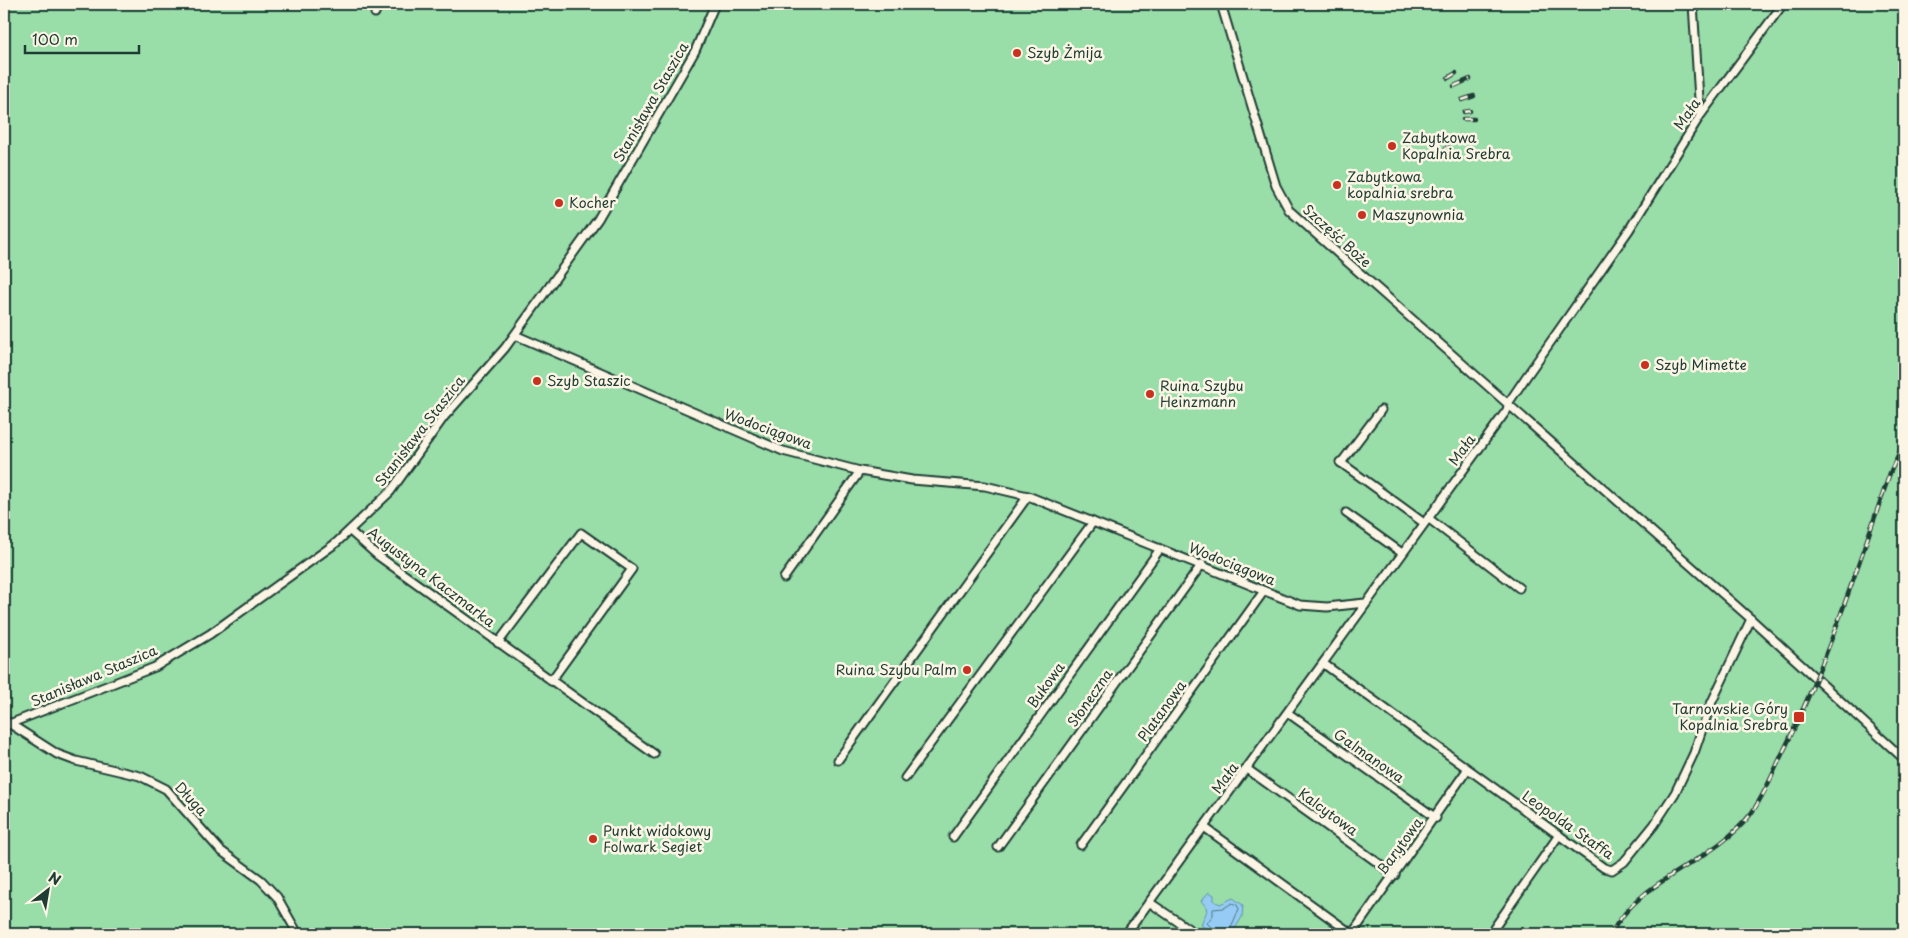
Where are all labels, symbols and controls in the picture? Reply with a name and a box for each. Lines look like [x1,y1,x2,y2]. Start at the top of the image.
scale bar [25,22,139,54]
text: 100 m [32,27,78,50]
street label: Stanisława Staszica [608,38,694,166]
place label: Szyb Żmija [1027,42,1102,63]
marker: Szyb Żmija [1011,47,1023,59]
street label: Mała [1668,93,1705,134]
place label: Zabytkowa Kopalnia Srebra [1402,127,1511,164]
marker: Zabytkowa Kopalnia Srebra [1386,140,1398,152]
place label: Zabytkowa kopalnia srebra [1347,166,1454,203]
marker: Zabytkowa kopalnia srebra [1331,179,1343,191]
place label: Kocher [569,192,616,213]
marker: Kocher [553,197,565,209]
street label: Szczęść Boże [1298,199,1376,272]
place label: Maszynownia [1372,204,1464,225]
marker: Maszynownia [1356,209,1368,221]
place label: Szyb Mimette [1655,354,1746,375]
marker: Szyb Mimette [1639,359,1651,371]
place label: Szyb Staszic [547,370,631,391]
street label: Stanisława Staszica [370,371,470,491]
marker: Szyb Staszic [531,375,543,387]
place label: Ruina Szybu Heinzmann [1160,375,1244,412]
marker: Ruina Szybu Heinzmann [1144,388,1156,400]
street label: Wodociągowa [721,403,815,454]
street label: Mała [1443,429,1480,470]
street label: Augustyna Kaczmarka [363,522,500,632]
street label: Wodociągowa [1186,537,1279,591]
street label: Stanisława Staszica [27,639,160,712]
street label: Bukowa [1022,657,1070,712]
place label: Ruina Szybu Palm [836,659,957,680]
marker: Ruina Szybu Palm [961,664,973,676]
street label: Słoneczna [1062,664,1117,731]
street label: Platanowa [1132,676,1191,746]
place label: Tarnowskie Góry Kopalnia Srebra [1672,698,1788,735]
marker: Tarnowskie Góry Kopalnia Srebra [1792,710,1806,724]
street label: Galmanowa [1330,723,1409,788]
street label: Mała [1206,757,1243,798]
street label: Długa [170,777,213,820]
street label: Kalcytowa [1294,783,1363,841]
street label: Leopolda Staffa [1518,785,1619,864]
street label: Barytowa [1372,813,1428,879]
place label: Punkt widokowy Folwark Segiet [603,820,711,857]
marker: Punkt widokowy Folwark Segiet [587,833,599,845]
north arrow [22,866,72,916]
text: N [45,867,65,890]

